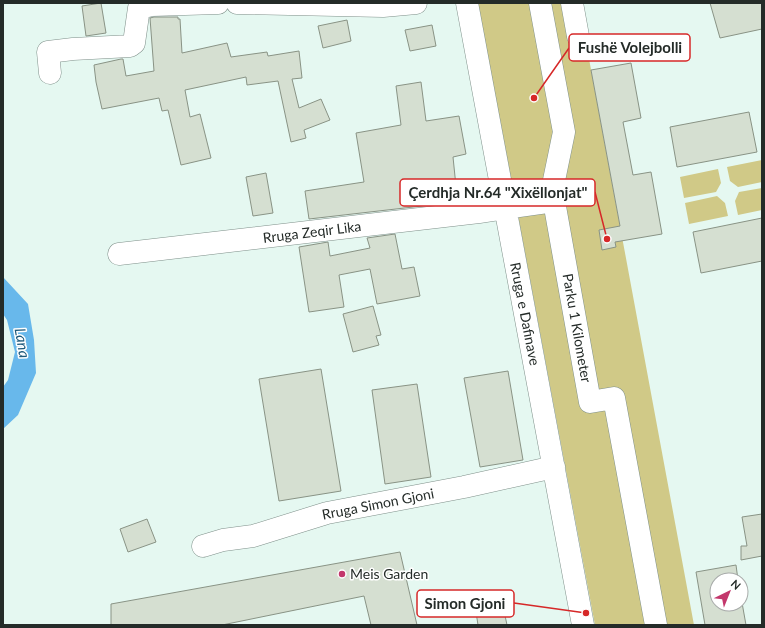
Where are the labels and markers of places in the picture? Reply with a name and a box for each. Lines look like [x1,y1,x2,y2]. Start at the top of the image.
callout: Fushë Volejbolli [569,34,690,61]
callout: Çerdhja Nr.64 "Xixëllonjat" [400,179,595,206]
place label: Meis Garden [350,565,428,582]
marker: Meis Garden [337,569,347,579]
callout: Simon Gjoni [417,590,514,617]

